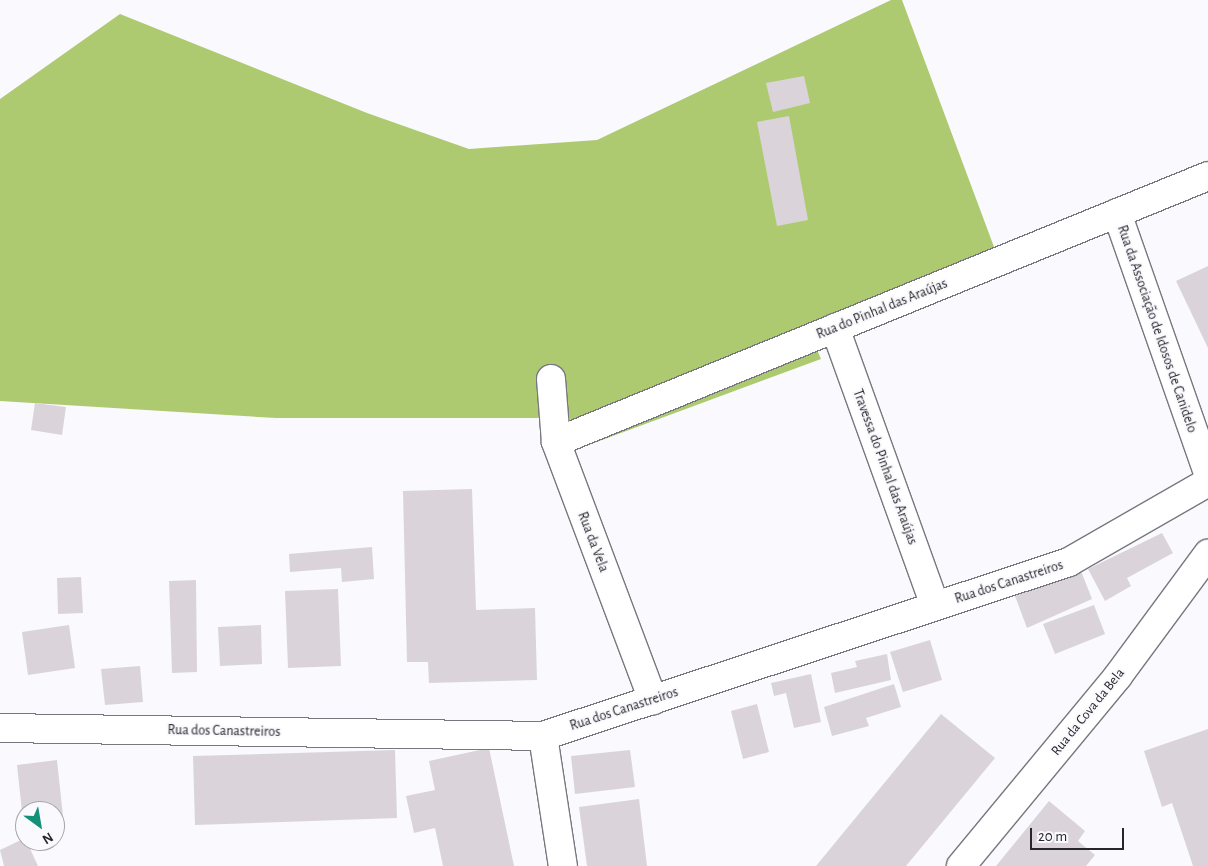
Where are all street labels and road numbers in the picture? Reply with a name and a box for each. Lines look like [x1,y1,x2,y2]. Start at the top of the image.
street label: Rua da Associação de Idosos de Canidelo [1114,223,1200,435]
street label: Rua do Pinhal das Araújas [814,275,950,343]
street label: Travessa do Pinhal das Araújas [849,387,921,547]
street label: Rua da Vela [574,510,612,574]
street label: Rua dos Canastreiros [953,557,1065,607]
street label: Rua da Cova da Bela [1048,665,1128,759]
street label: Rua dos Canastreiros [568,684,680,734]
street label: Rua dos Canastreiros [167,722,281,740]

